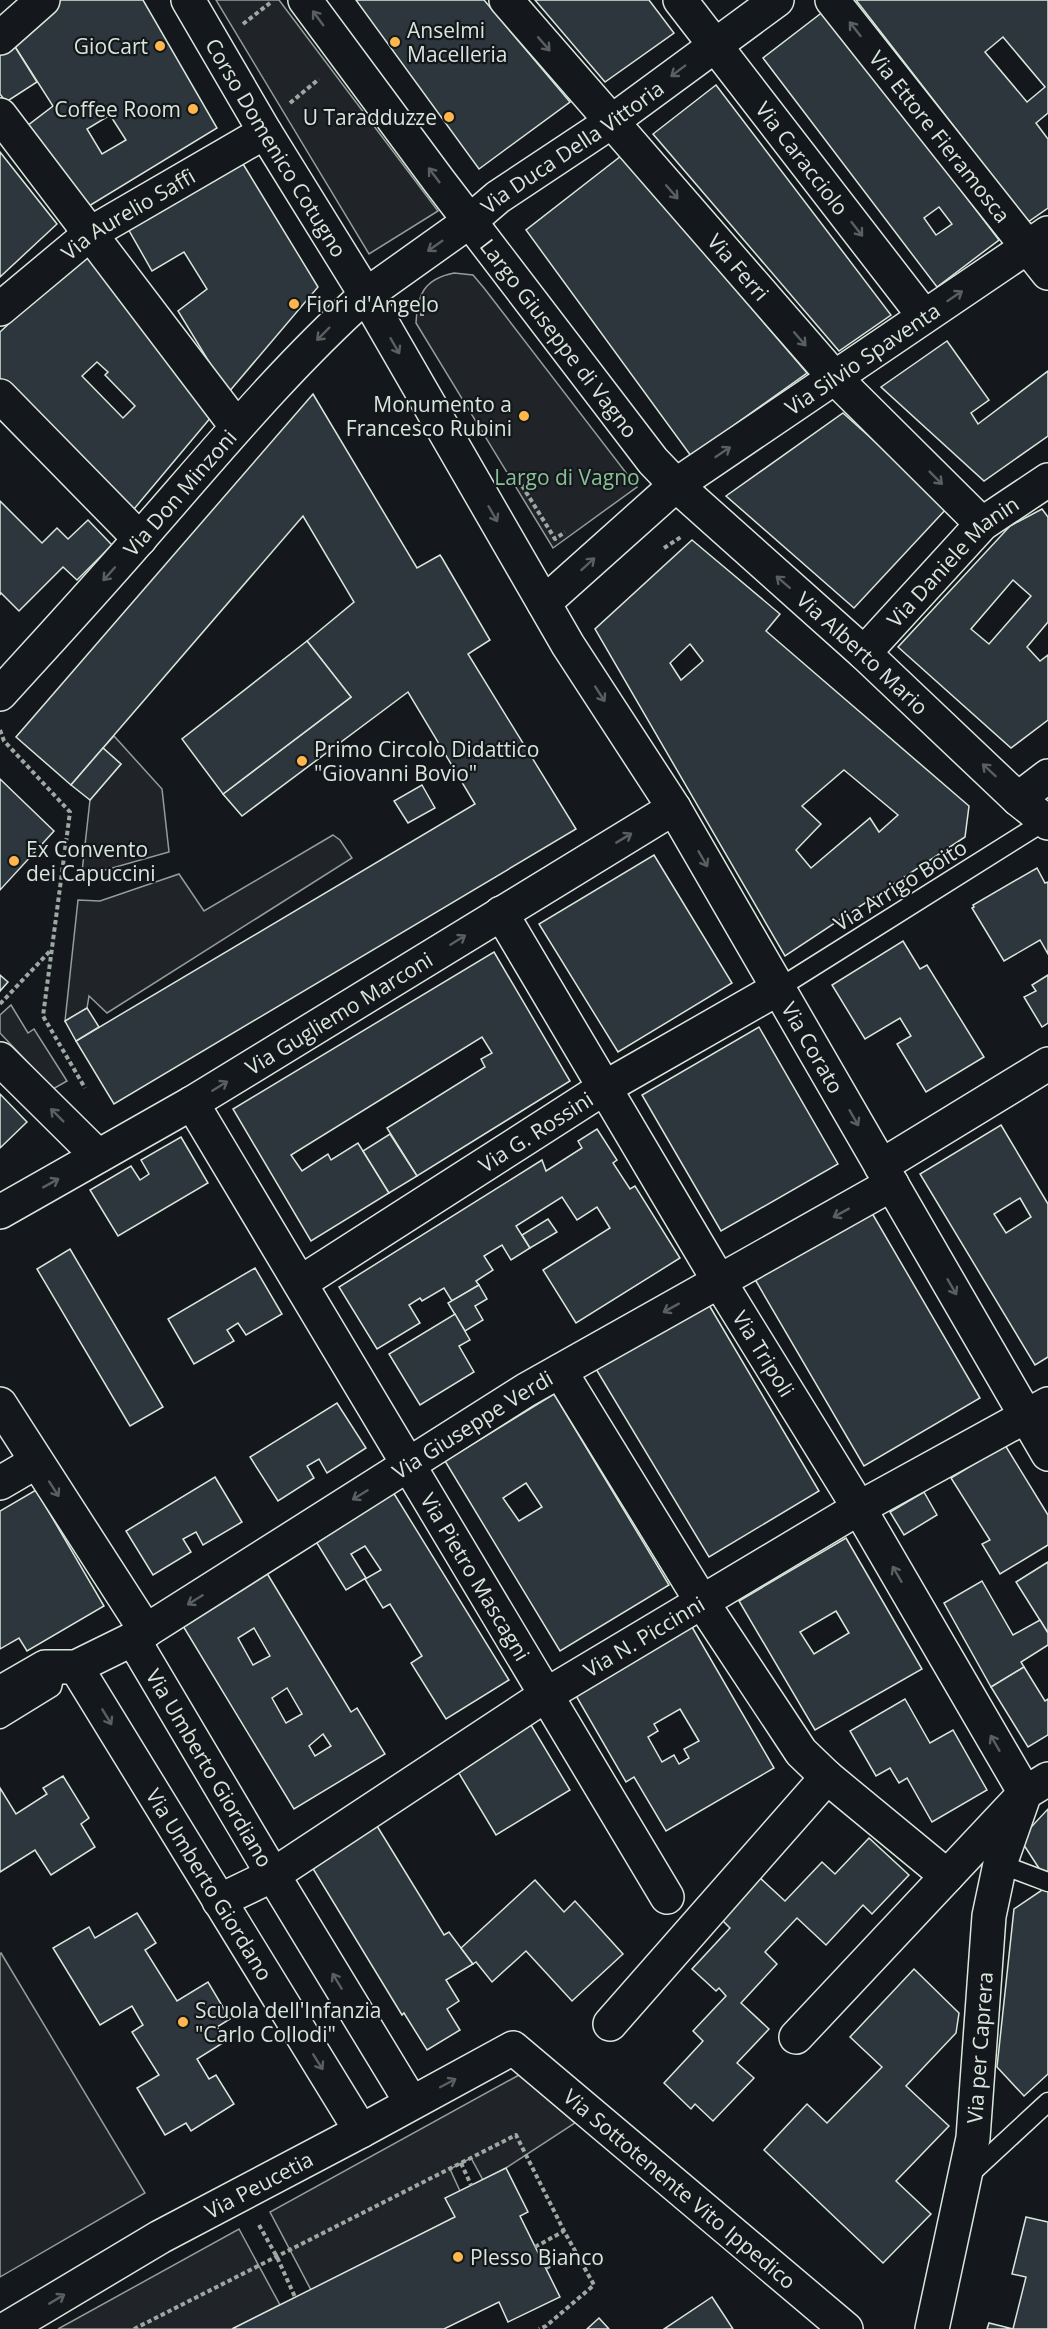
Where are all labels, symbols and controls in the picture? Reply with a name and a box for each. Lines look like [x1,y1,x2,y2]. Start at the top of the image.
one-way arrow [312,10,325,26]
place label: Anselmi Macelleria [407,16,507,68]
one-way arrow [849,21,862,37]
place label: GioCart [74,32,148,60]
street label: Corso Domenico Cotugno [199,33,353,262]
marker: Anselmi Macelleria [388,35,402,49]
one-way arrow [538,36,551,52]
marker: GioCart [153,39,167,53]
street label: Via Ettore Fieramosca [863,45,1017,228]
one-way arrow [671,65,687,78]
street label: Via Duca Della Vittoria [475,74,669,220]
place label: Coffee Room [54,95,181,123]
street label: Via Caracciolo [750,96,855,221]
marker: Coffee Room [186,102,200,116]
place label: U Taradduzze [303,103,437,131]
marker: U Taradduzze [442,110,456,124]
street label: Via Aurelio Saffi [55,162,200,266]
one-way arrow [428,167,440,183]
one-way arrow [665,184,679,199]
one-way arrow [850,221,863,237]
street label: Via Ferri [701,228,775,306]
street label: Largo Giuseppe di Vagno [474,233,644,444]
one-way arrow [427,240,443,252]
place label: Fiori d'Angelo [306,290,439,318]
one-way arrow [946,290,962,302]
street label: Via Silvio Spaventa [779,296,945,421]
marker: Fiori d'Angelo [287,297,301,311]
one-way arrow [315,327,330,342]
one-way arrow [793,331,807,346]
one-way arrow [389,337,401,354]
place label: Monumento a Francesco Rubini [346,390,512,442]
marker: Monumento a Francesco Rubini [517,409,531,423]
street label: Via Don Minzoni [117,423,243,562]
one-way arrow [715,446,731,458]
park label: Largo di Vagno [494,463,640,491]
one-way arrow [929,471,944,486]
street label: Via Daniele Manin [881,489,1024,633]
one-way arrow [487,505,499,522]
one-way arrow [580,557,595,571]
one-way arrow [102,566,116,581]
one-way arrow [776,575,791,589]
street label: Via Alberto Mario [791,585,934,721]
one-way arrow [595,685,607,702]
place label: Primo Circolo Didattico "Giovanni Bovio" [314,735,539,787]
marker: Primo Circolo Didattico "Giovanni Bovio" [295,754,309,768]
one-way arrow [981,763,996,778]
one-way arrow [615,832,632,844]
street label: Via Arrigo Boito [828,833,972,937]
place label: Ex Convento dei Capuccini [26,835,156,887]
one-way arrow [698,850,710,867]
marker: Ex Convento dei Capuccini [7,854,21,868]
one-way arrow [449,933,466,945]
street label: Via Gugliemo Marconi [240,945,438,1081]
street label: Via Corato [775,997,850,1098]
one-way arrow [211,1079,228,1091]
street label: Via G. Rossini [473,1085,598,1179]
one-way arrow [49,1108,64,1123]
one-way arrow [849,1109,860,1127]
one-way arrow [42,1177,59,1189]
one-way arrow [833,1207,850,1219]
one-way arrow [946,1278,958,1295]
one-way arrow [663,1303,680,1315]
street label: Via Tripoli [726,1305,801,1402]
street label: Via Giuseppe Verdi [387,1364,558,1485]
one-way arrow [48,1480,60,1497]
street label: Via Pietro Mascagni [414,1488,536,1666]
one-way arrow [352,1490,369,1502]
one-way arrow [891,1566,903,1583]
street label: Via N. Piccinni [578,1590,710,1683]
one-way arrow [187,1594,204,1606]
street label: Via Umberto Giordiano [140,1664,279,1872]
one-way arrow [101,1708,113,1725]
one-way arrow [989,1735,1001,1752]
street label: Via Umberto Giordano [140,1783,279,1986]
street label: Via per Caprera [960,1971,999,2124]
one-way arrow [331,1973,343,1990]
place label: Scuola dell'Infanzia "Carlo Collodi" [195,1996,382,2048]
marker: Scuola dell'Infanzia "Carlo Collodi" [176,2015,190,2029]
one-way arrow [313,2053,325,2070]
one-way arrow [439,2077,456,2089]
street label: Via Sottotenente Vito Ippedico [558,2083,802,2295]
street label: Via Peucetia [200,2145,318,2225]
place label: Plesso Bianco [470,2243,604,2271]
marker: Plesso Bianco [451,2250,465,2264]
one-way arrow [48,2292,65,2304]

